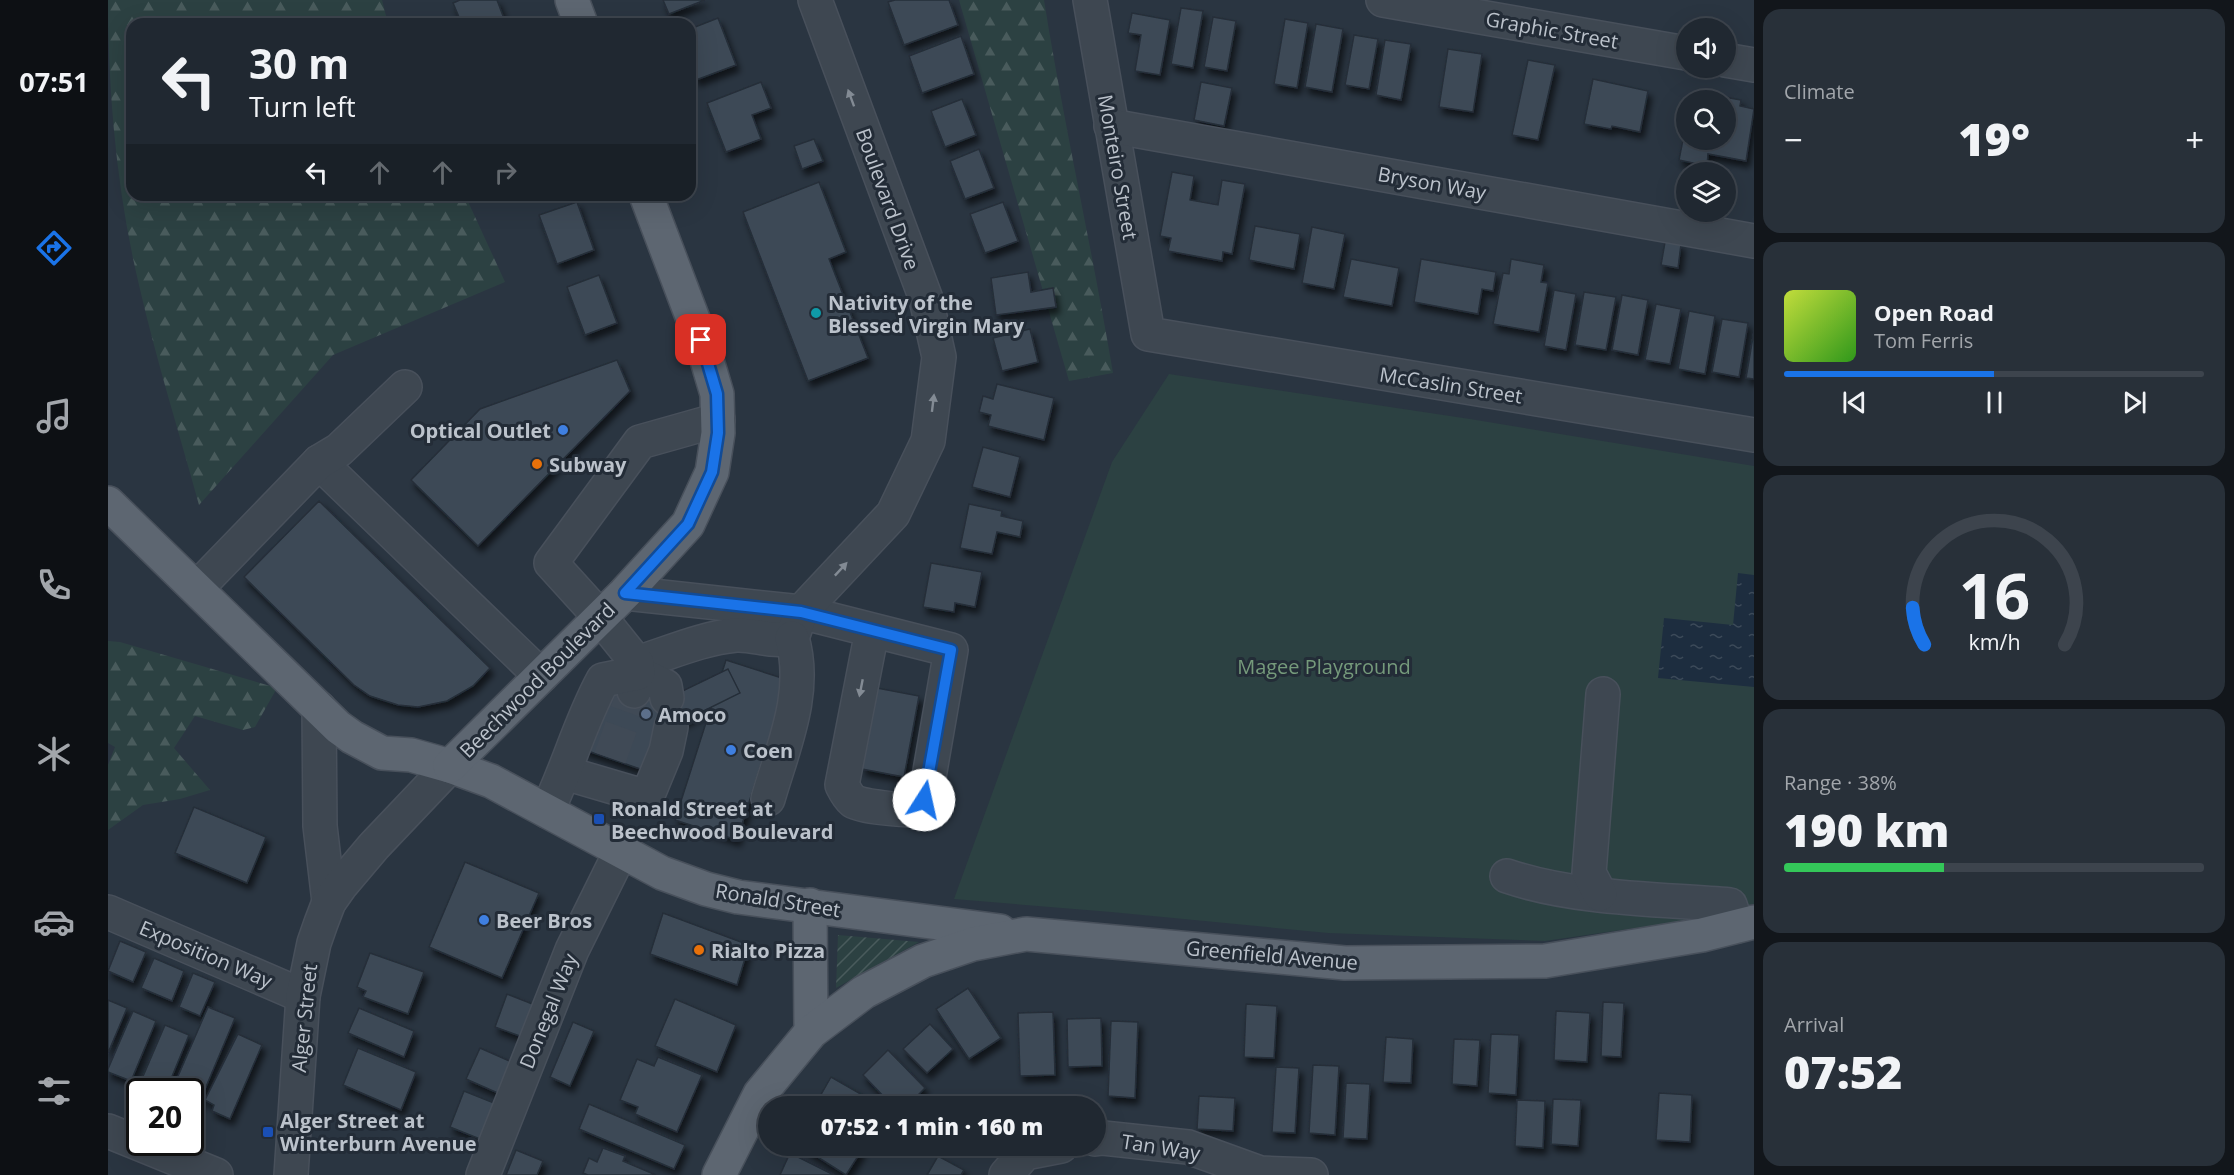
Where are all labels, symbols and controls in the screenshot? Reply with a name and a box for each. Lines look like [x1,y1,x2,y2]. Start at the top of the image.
street label: Graphic Street [1484,5,1620,55]
map controls [1676,18,1736,222]
button: sound [1676,18,1736,78]
text: 30 m [249,34,349,91]
icon: left [150,42,228,120]
text: 07:51 [19,63,89,100]
text: Climate [1784,78,1855,105]
text: Turn left [249,88,356,125]
one-way arrow [846,88,856,106]
button: search [1676,90,1736,150]
street label: Monteiro Street [1092,92,1144,242]
text: 19° [1958,108,2030,169]
text: − [1784,117,1803,162]
text: + [2185,117,2204,162]
street label: Boulevard Drive [850,124,926,274]
icon: left [300,156,333,189]
icon: ahead [363,156,396,189]
icon: ahead [426,156,459,189]
icon: right [489,156,522,189]
street label: Bryson Way [1376,160,1489,206]
button: layers [1676,162,1736,222]
icon: directions [33,227,75,269]
place label: Nativity of the Blessed Virgin Mary [828,289,1025,339]
text: Open Road [1874,297,1994,327]
marker: Nativity of the Blessed Virgin Mary [809,306,823,320]
pin [675,314,726,365]
icon: arrive [684,323,717,356]
text: Tom Ferris [1874,327,1973,354]
street label: McCaslin Street [1378,360,1524,410]
icon: previous [1838,386,1871,419]
icon: pause [1978,386,2011,419]
icon: next [2118,386,2151,419]
one-way arrow [929,394,938,413]
icon: music [33,395,75,437]
place label: Optical Outlet [410,417,551,444]
marker: Optical Outlet [556,423,570,437]
place label: Subway [549,451,627,478]
marker: Subway [530,457,544,471]
text: 16 [1958,552,2030,637]
one-way arrow [834,562,848,577]
icon: phone [33,564,75,606]
street label: Beechwood Boulevard [453,596,621,764]
text: km/h [1968,627,2020,656]
park label: Magee Playground [1237,653,1411,680]
one-way arrow [856,679,865,698]
place label: Amoco [658,701,727,728]
marker: Amoco [639,707,653,721]
icon: climate [33,733,75,775]
place label: Coen [743,737,793,764]
marker: Coen [724,743,738,757]
position arrow [892,768,956,832]
text: Range · 38% [1784,769,1897,796]
place label: Ronald Street at Beechwood Boulevard [611,795,833,845]
text: 190 km [1784,799,1949,860]
marker: Ronald Street at Beechwood Boulevard [592,812,606,826]
street label: Ronald Street [714,877,842,923]
icon: car [33,901,75,943]
place label: Beer Bros [496,907,592,934]
marker: Beer Bros [477,913,491,927]
street label: Exposition Way [136,914,277,994]
street label: Greenfield Avenue [1185,934,1359,976]
place label: Rialto Pizza [711,937,825,964]
marker: Rialto Pizza [692,943,706,957]
street label: Donegal Way [513,949,584,1073]
street label: Alger Street [285,962,323,1074]
text: Arrival [1784,1011,1844,1038]
text: 07:52 [1784,1041,1902,1102]
icon: filters [33,1070,75,1112]
speed limit sign: 20 [126,1078,204,1156]
place label: Alger Street at Winterburn Avenue [280,1107,476,1157]
text: 07:52 · 1 min · 160 m [821,1111,1043,1141]
marker: Alger Street at Winterburn Avenue [261,1125,275,1139]
street label: Tan Way [1120,1127,1203,1167]

